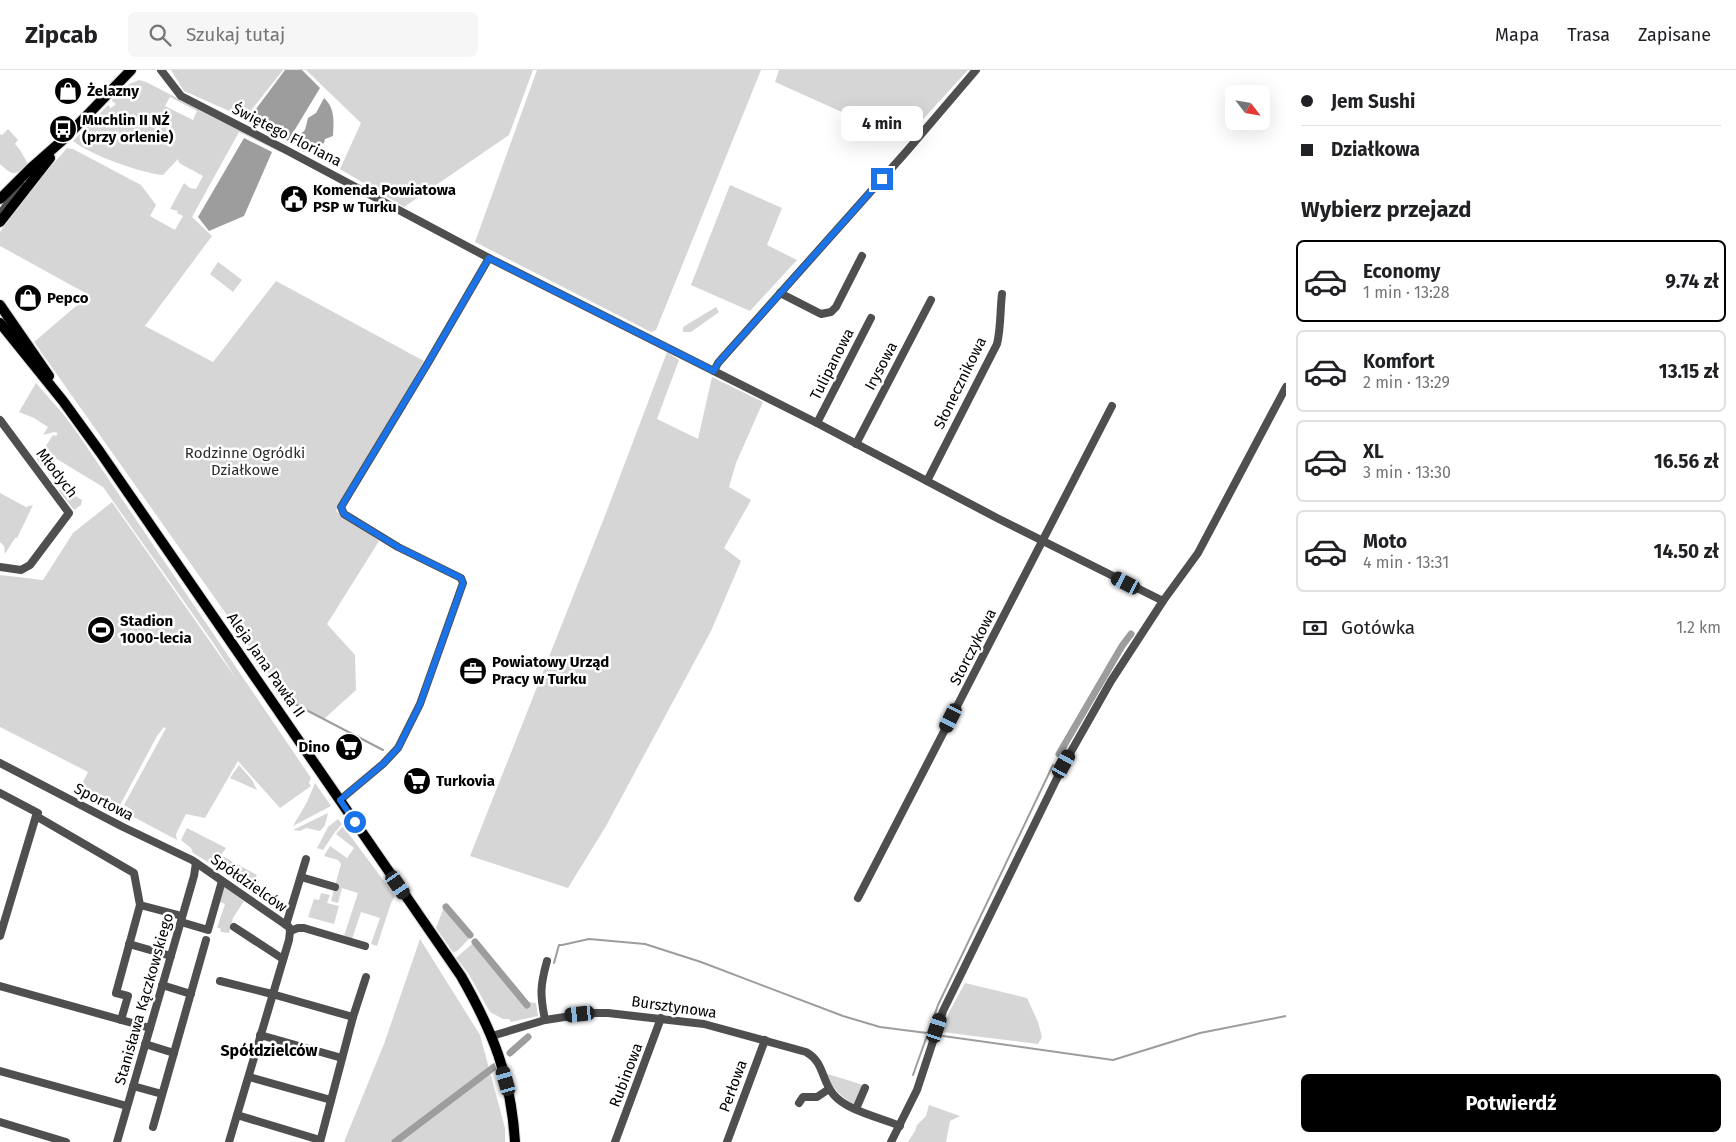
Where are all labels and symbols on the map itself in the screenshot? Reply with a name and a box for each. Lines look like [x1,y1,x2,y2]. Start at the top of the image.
shop icon: Żelazny [53,76,83,106]
place label: Żelazny [87,82,139,100]
north arrow [1225,85,1270,130]
street label: Świętego Floriana [229,100,345,170]
callout: 4 min [841,106,923,142]
place label: Muchlin II NŹ (przy orlenie) [82,111,174,146]
bus stop icon: Muchlin II NŹ (przy orlenie) [48,114,78,144]
route end [871,168,893,190]
place label: Komenda Powiatowa PSP w Turku [313,181,456,216]
public building icon: Komenda Powiatowa PSP w Turku [279,184,309,214]
shop icon: Pepco [13,283,43,313]
place label: Pepco [47,289,89,307]
street label: Tulipanowa [806,325,858,403]
street label: Słonecznikowa [930,334,990,432]
street label: Irysowa [861,339,901,393]
park label: Rodzinne Ogródki Działkowe [185,444,305,479]
street label: Młodych [33,445,81,501]
car [1109,570,1142,596]
street label: Storczykowa [946,606,1000,688]
street label: Aleja Jana Pawła II [223,609,309,721]
place label: Stadion 1000-lecia [120,612,192,647]
sports icon: Stadion 1000-lecia [86,615,116,645]
place label: Powiatowy Urząd Pracy w Turku [492,653,609,688]
office icon: Powiatowy Urząd Pracy w Turku [458,656,488,686]
car [937,701,964,735]
supermarket icon: Dino [334,732,364,762]
place label: Dino [299,738,330,756]
car [1050,747,1077,781]
supermarket icon: Turkovia [402,766,432,796]
place label: Turkovia [436,772,495,790]
street label: Sportowa [71,779,137,825]
route start [344,811,366,833]
street label: Spółdzielców [207,850,291,916]
car [383,868,412,902]
street label: Stanisława Kączkowskiego [111,911,177,1087]
street label: Bursztynowa [630,992,718,1022]
car [564,1005,595,1023]
car [925,1011,948,1045]
street label: Rubinowa [606,1040,646,1110]
district label: Spółdzielców [220,1041,318,1060]
street label: Perłowa [715,1057,751,1115]
car [494,1065,517,1097]

